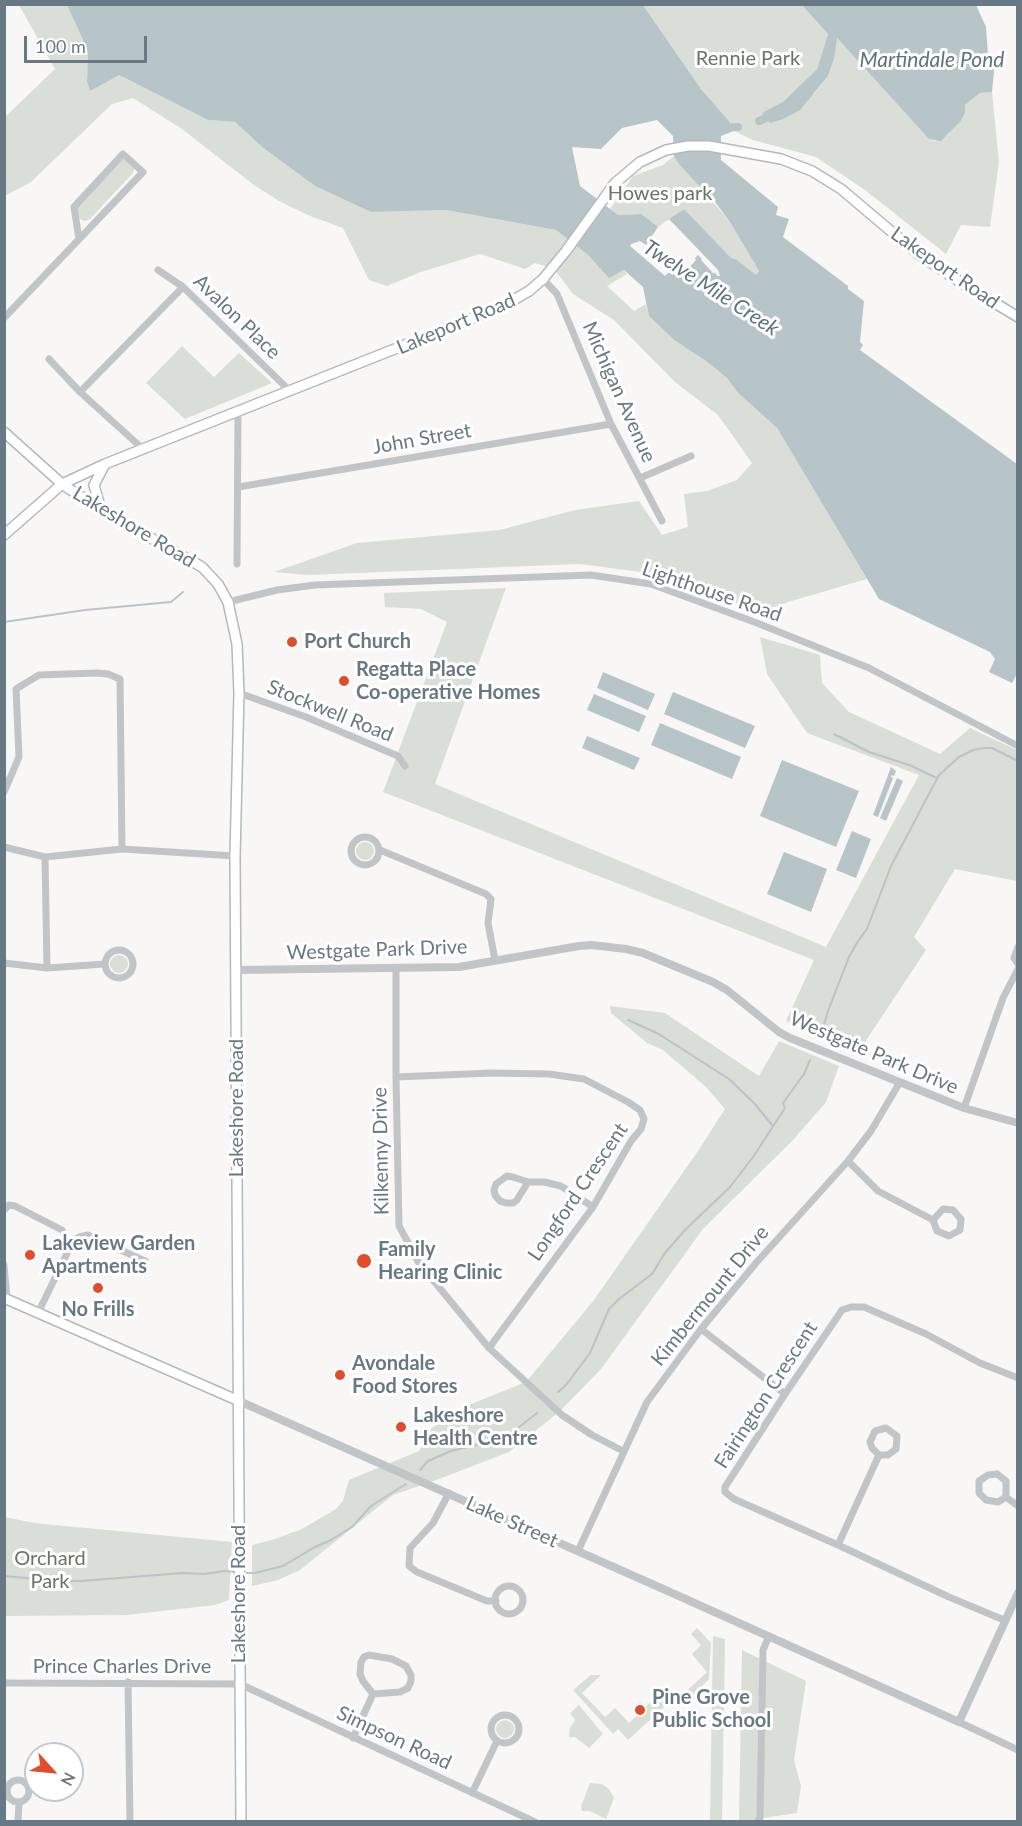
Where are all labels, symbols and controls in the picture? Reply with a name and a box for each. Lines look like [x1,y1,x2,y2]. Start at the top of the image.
scale bar [27,24,150,62]
text: 100 m [35,35,86,57]
park label: Rennie Park [696,47,800,71]
water label: Martindale Pond [860,47,1004,73]
park label: Howes park [608,182,712,206]
street label: Lakeport Road [886,222,1004,314]
water label: Twelve Mile Creek [638,235,784,341]
street label: Avalon Place [189,270,285,364]
street label: Lakeport Road [393,288,519,360]
street label: Michigan Avenue [577,318,661,466]
street label: John Street [371,419,473,459]
street label: Lakeshore Road [68,481,200,573]
street label: Lighthouse Road [639,557,785,627]
place label: Port Church [304,630,411,654]
marker: Port Church [285,635,299,649]
place label: Regatta Place Co-operative Homes [356,658,540,705]
marker: Regatta Place Co-operative Homes [337,674,351,688]
street label: Stockwell Road [264,675,396,747]
street label: Westgate Park Drive [286,935,468,965]
street label: Westgate Park Drive [786,1007,962,1099]
street label: Lakeshore Road [225,1039,249,1177]
street label: Kilkenny Drive [368,1087,394,1215]
street label: Longford Crescent [523,1118,633,1266]
street label: Kimbermount Drive [646,1221,774,1371]
place label: Lakeview Garden Apartments [42,1232,195,1279]
place label: Family Hearing Clinic [378,1238,502,1285]
marker: Lakeview Garden Apartments [23,1248,37,1262]
marker: Family Hearing Clinic [355,1252,373,1270]
marker: No Frills [91,1281,105,1295]
place label: No Frills [61,1298,135,1322]
street label: Fairington Crescent [710,1317,822,1473]
place label: Avondale Food Stores [352,1352,458,1399]
marker: Avondale Food Stores [333,1368,347,1382]
place label: Lakeshore Health Centre [413,1404,538,1451]
marker: Lakeshore Health Centre [394,1420,408,1434]
street label: Lake Street [462,1491,562,1553]
street label: Lakeshore Road [227,1525,251,1663]
park label: Orchard Park [14,1547,86,1594]
street label: Prince Charles Drive [33,1655,211,1679]
place label: Pine Grove Public School [652,1686,771,1733]
street label: Simpson Road [333,1701,455,1775]
marker: Pine Grove Public School [633,1703,647,1717]
north arrow [24,1742,84,1802]
text: N [57,1770,80,1789]

